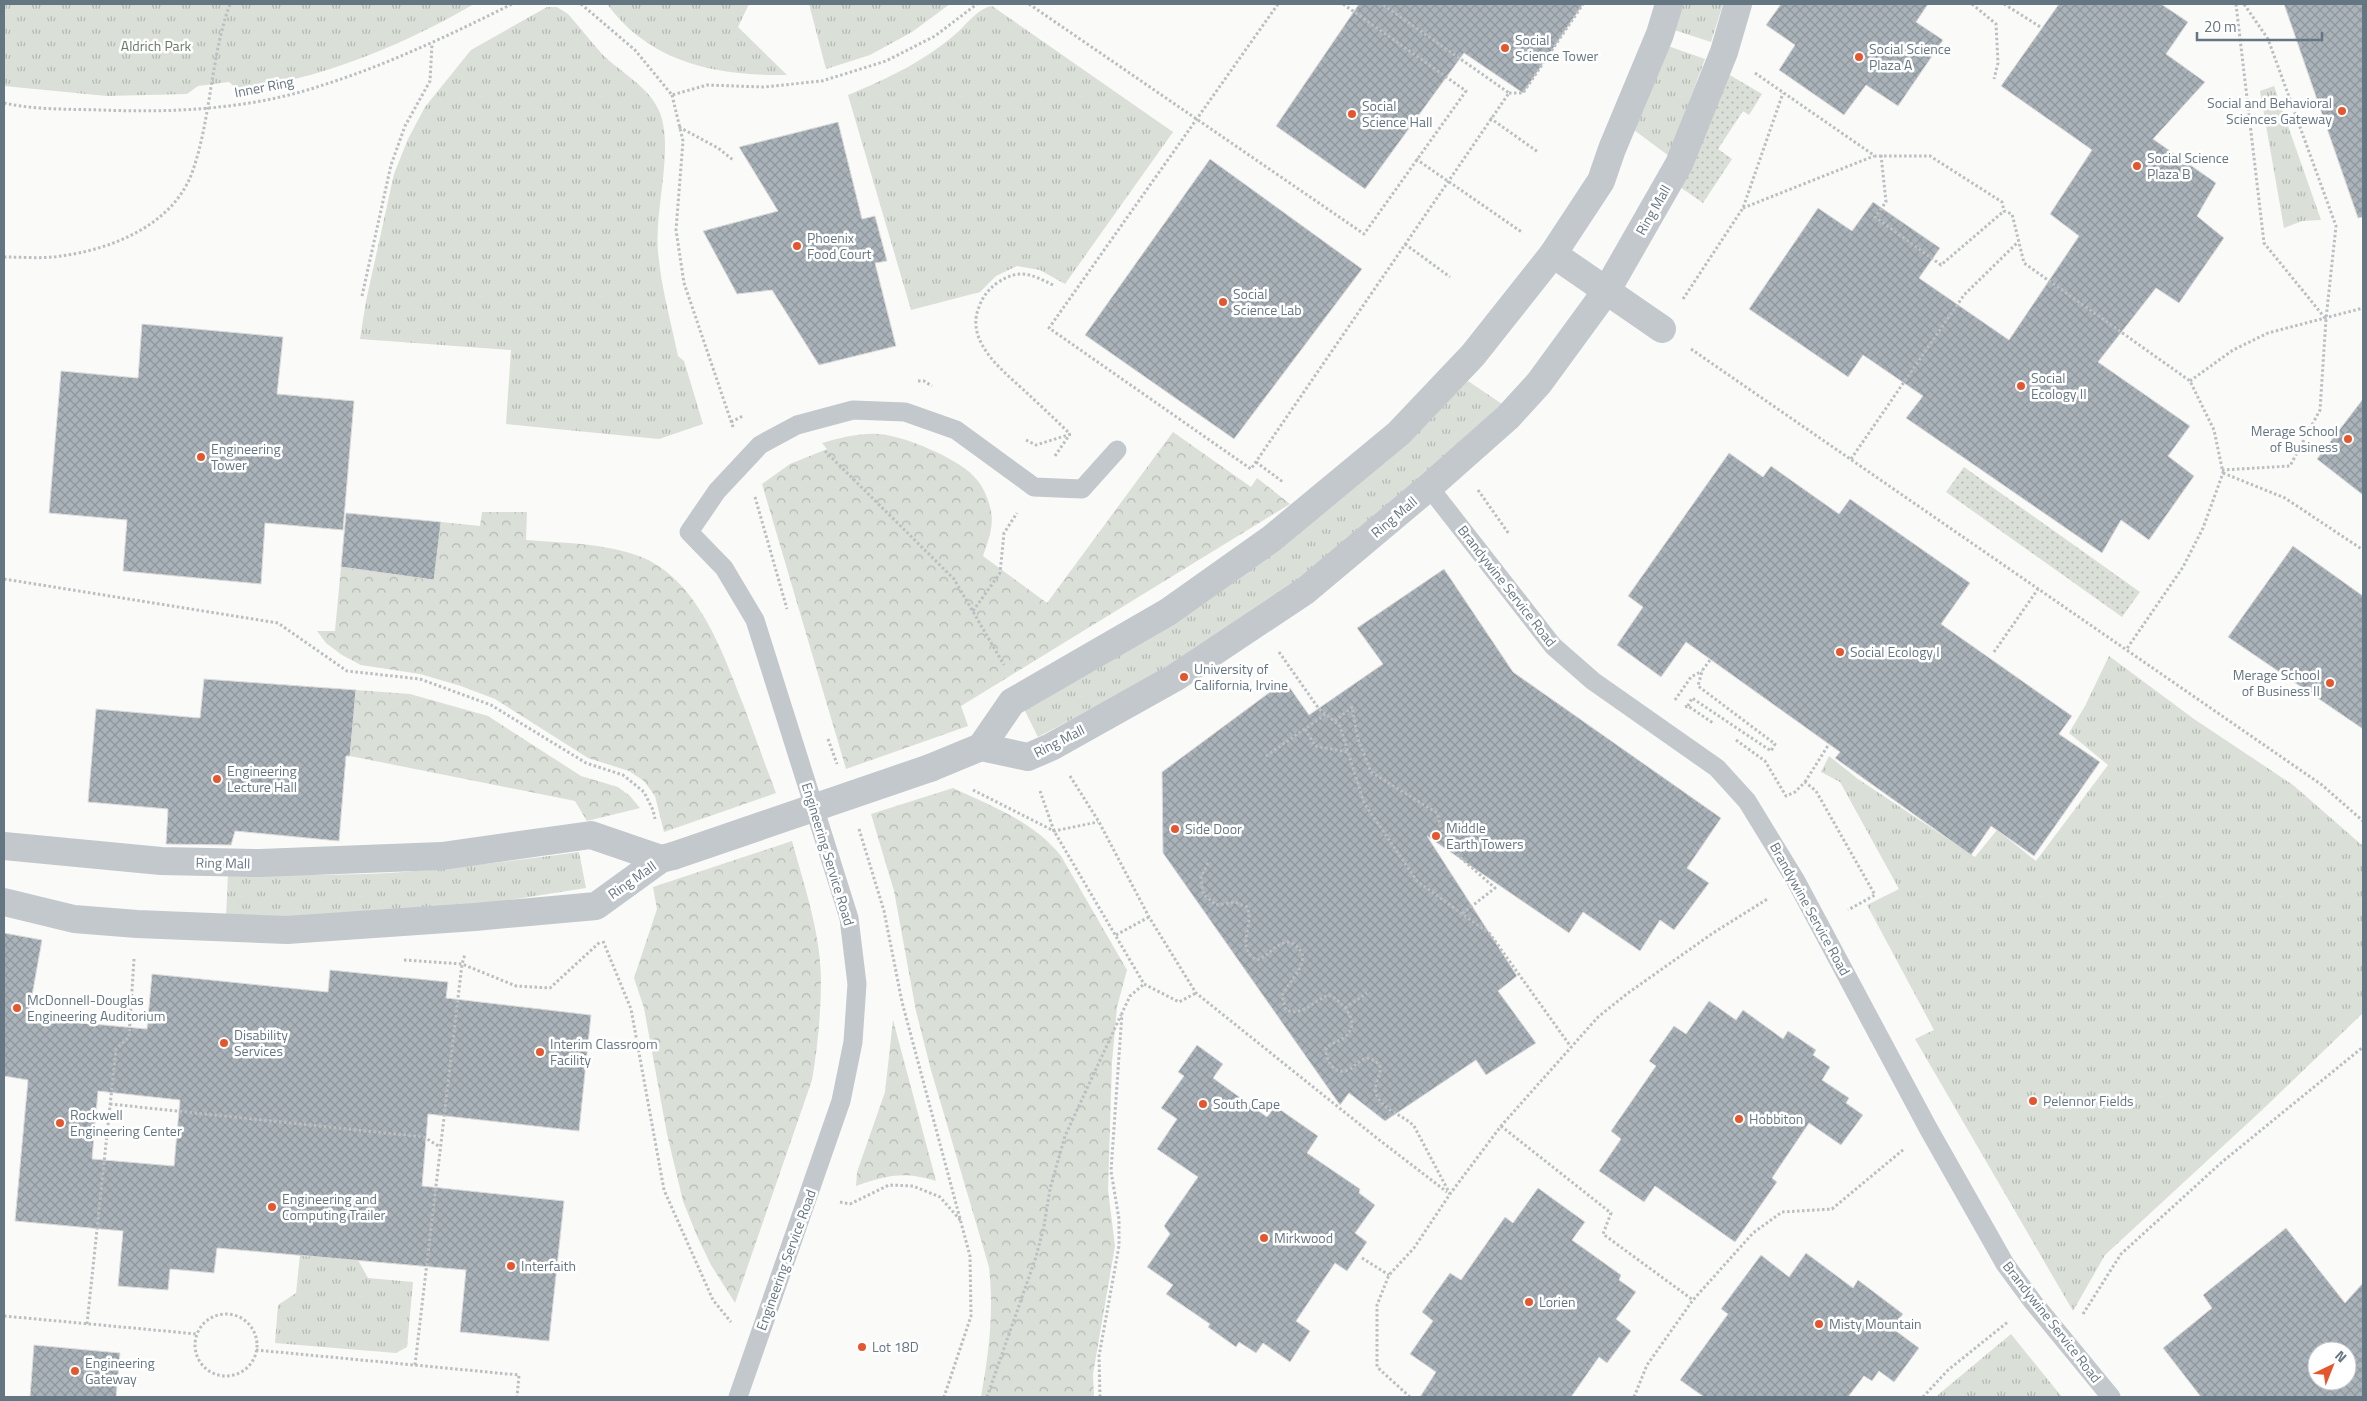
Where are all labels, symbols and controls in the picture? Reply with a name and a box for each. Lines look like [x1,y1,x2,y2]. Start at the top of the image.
scale bar [2197,10,2322,42]
text: 20 m [2204,15,2237,38]
place label: Social Science Tower [1515,29,1599,66]
park label: Aldrich Park [121,35,191,56]
place label: Social Science Plaza A [1869,38,1951,75]
marker: Social Science Tower [1499,42,1511,54]
marker: Social Science Plaza A [1853,51,1865,63]
street label: Inner Ring [233,70,295,103]
place label: Social and Behavioral Sciences Gateway [2207,92,2332,129]
place label: Social Science Hall [1362,95,1432,132]
marker: Social and Behavioral Sciences Gateway [2336,105,2348,117]
marker: Social Science Hall [1346,108,1358,120]
place label: Social Science Plaza B [2147,147,2229,184]
marker: Social Science Plaza B [2131,160,2143,172]
street label: Ring Mall [1630,181,1675,239]
place label: Phoenix Food Court [807,227,872,264]
marker: Phoenix Food Court [791,240,803,252]
place label: Social Science Lab [1233,283,1302,320]
marker: Social Science Lab [1217,296,1229,308]
place label: Social Ecology II [2031,367,2087,404]
marker: Social Ecology II [2015,380,2027,392]
place label: Merage School of Business [2251,420,2338,457]
marker: Merage School of Business [2342,433,2354,445]
place label: Engineering Tower [211,438,281,475]
marker: Engineering Tower [195,451,207,463]
street label: Ring Mall [1366,491,1421,542]
street label: Brandywine Service Road [1453,520,1562,651]
place label: Social Ecology I [1850,641,1940,662]
marker: Social Ecology I [1834,646,1846,658]
place label: University of California, Irvine [1194,658,1288,695]
place label: Merage School of Business II [2233,664,2320,701]
marker: University of California, Irvine [1178,671,1190,683]
marker: Merage School of Business II [2324,677,2336,689]
street label: Ring Mall [1030,719,1088,762]
place label: Engineering Lecture Hall [227,760,297,797]
marker: Engineering Lecture Hall [211,773,223,785]
street label: Engineering Service Road [797,780,860,928]
place label: Middle Earth Towers [1446,817,1524,854]
place label: Side Door [1185,818,1242,839]
marker: Side Door [1169,823,1181,835]
marker: Middle Earth Towers [1430,830,1442,842]
street label: Brandywine Service Road [1765,838,1856,979]
street label: Ring Mall [195,852,251,873]
street label: Ring Mall [603,855,660,904]
place label: McDonnell-Douglas Engineering Auditorium [27,989,166,1026]
marker: McDonnell-Douglas Engineering Auditorium [11,1002,23,1014]
place label: Disability Services [234,1024,288,1061]
place label: Interim Classroom Facility [550,1033,658,1070]
marker: Disability Services [218,1037,230,1049]
marker: Interim Classroom Facility [534,1046,546,1058]
place label: Pelennor Fields [2043,1090,2134,1111]
place label: South Cape [1213,1093,1280,1114]
marker: Pelennor Fields [2027,1095,2039,1107]
marker: South Cape [1197,1098,1209,1110]
place label: Rockwell Engineering Center [70,1104,182,1141]
place label: Hobbiton [1749,1108,1803,1129]
marker: Hobbiton [1733,1113,1745,1125]
marker: Rockwell Engineering Center [54,1117,66,1129]
street label: Engineering Service Road [750,1186,821,1333]
place label: Engineering and Computing Trailer [282,1188,386,1225]
marker: Engineering and Computing Trailer [266,1201,278,1213]
place label: Mirkwood [1274,1227,1333,1248]
marker: Mirkwood [1258,1232,1270,1244]
place label: Interfaith [521,1255,576,1276]
street label: Brandywine Service Road [1998,1256,2107,1387]
marker: Interfaith [505,1260,517,1272]
place label: Lorien [1539,1291,1576,1312]
marker: Lorien [1523,1296,1535,1308]
place label: Misty Mountain [1829,1313,1922,1334]
marker: Misty Mountain [1813,1318,1825,1330]
place label: Lot 18D [872,1336,919,1357]
marker: Lot 18D [856,1341,868,1353]
north arrow [2307,1341,2357,1391]
text: N [2330,1345,2352,1367]
place label: Engineering Gateway [85,1352,155,1389]
marker: Engineering Gateway [69,1365,81,1377]

